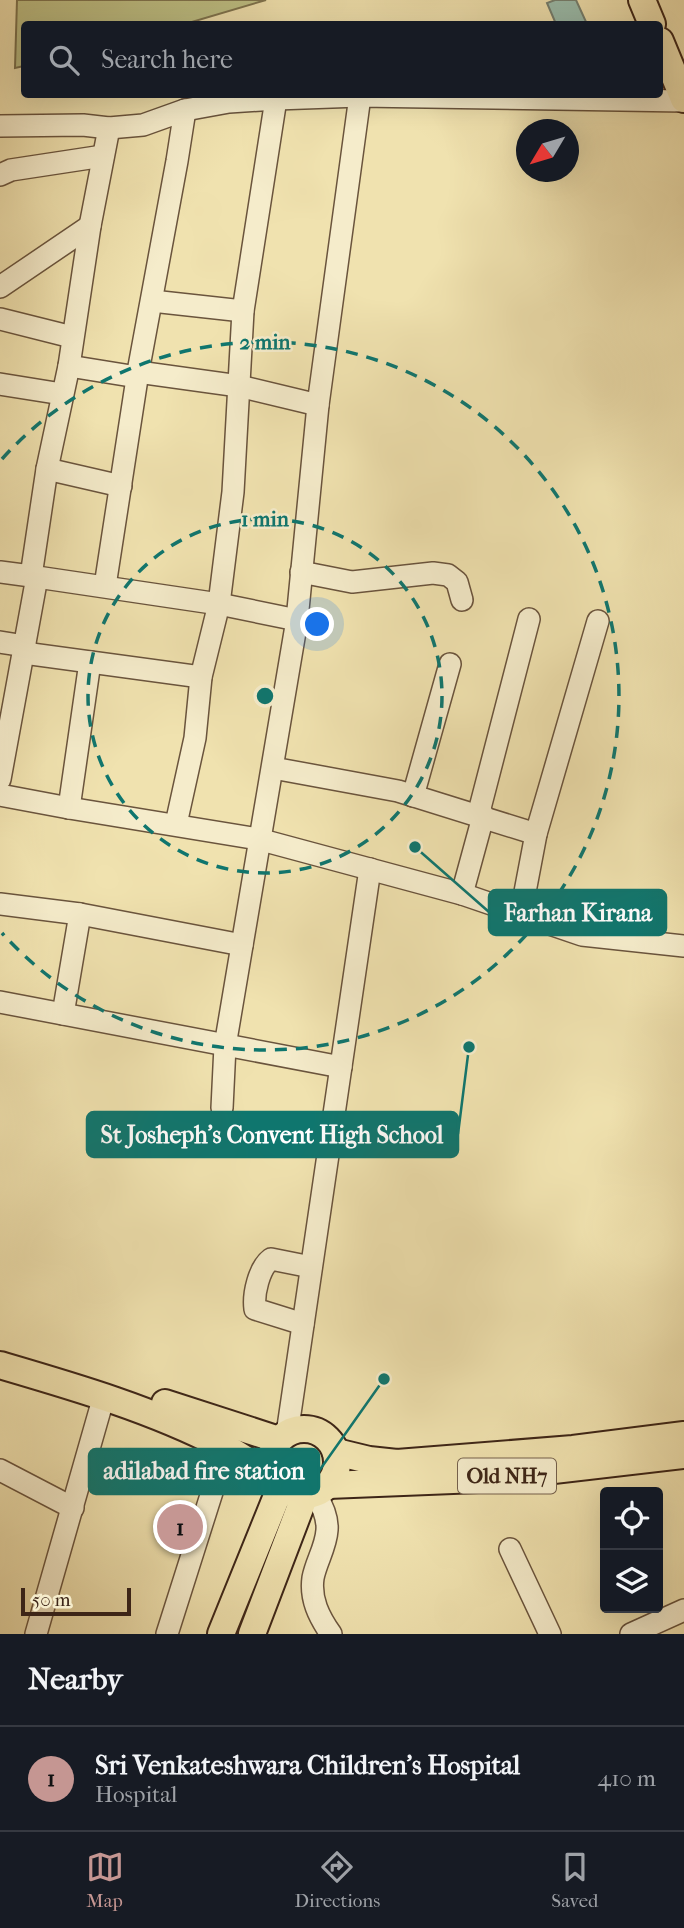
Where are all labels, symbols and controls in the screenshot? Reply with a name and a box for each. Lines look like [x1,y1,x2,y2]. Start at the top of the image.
search box [21,21,663,98]
icon: search [45,41,83,79]
text: Search here [101,44,233,75]
north arrow [516,119,579,182]
text: 2 min [239,330,291,354]
text: 1 min [241,507,290,531]
your location [300,607,334,641]
centre of rings [253,684,277,708]
callout: Farhan Kirana [489,890,666,935]
text: Farhan Kirana [503,899,653,927]
callout: St Josheph's Convent High School [87,1112,458,1157]
text: St Josheph's Convent High School [101,1121,444,1149]
callout: adilabad fire station [89,1449,319,1494]
text: adilabad fire station [103,1457,306,1485]
road number: Old NH7 [458,1458,556,1494]
map controls [600,1487,663,1613]
button: locate [600,1487,663,1550]
pin: 1 [157,1501,203,1553]
button: layers [600,1550,663,1613]
scale bar [21,1585,131,1617]
text: 50 m [32,1589,71,1611]
text: Nearby [28,1662,123,1697]
text: Sri Venkateshwara Children's Hospital [95,1750,520,1781]
text: 1 [47,1765,55,1792]
text: 410 m [598,1765,656,1792]
text: Hospital [95,1781,177,1808]
tab: Map [86,1848,124,1912]
tab: Directions [295,1848,380,1912]
tab: Saved [551,1848,598,1912]

